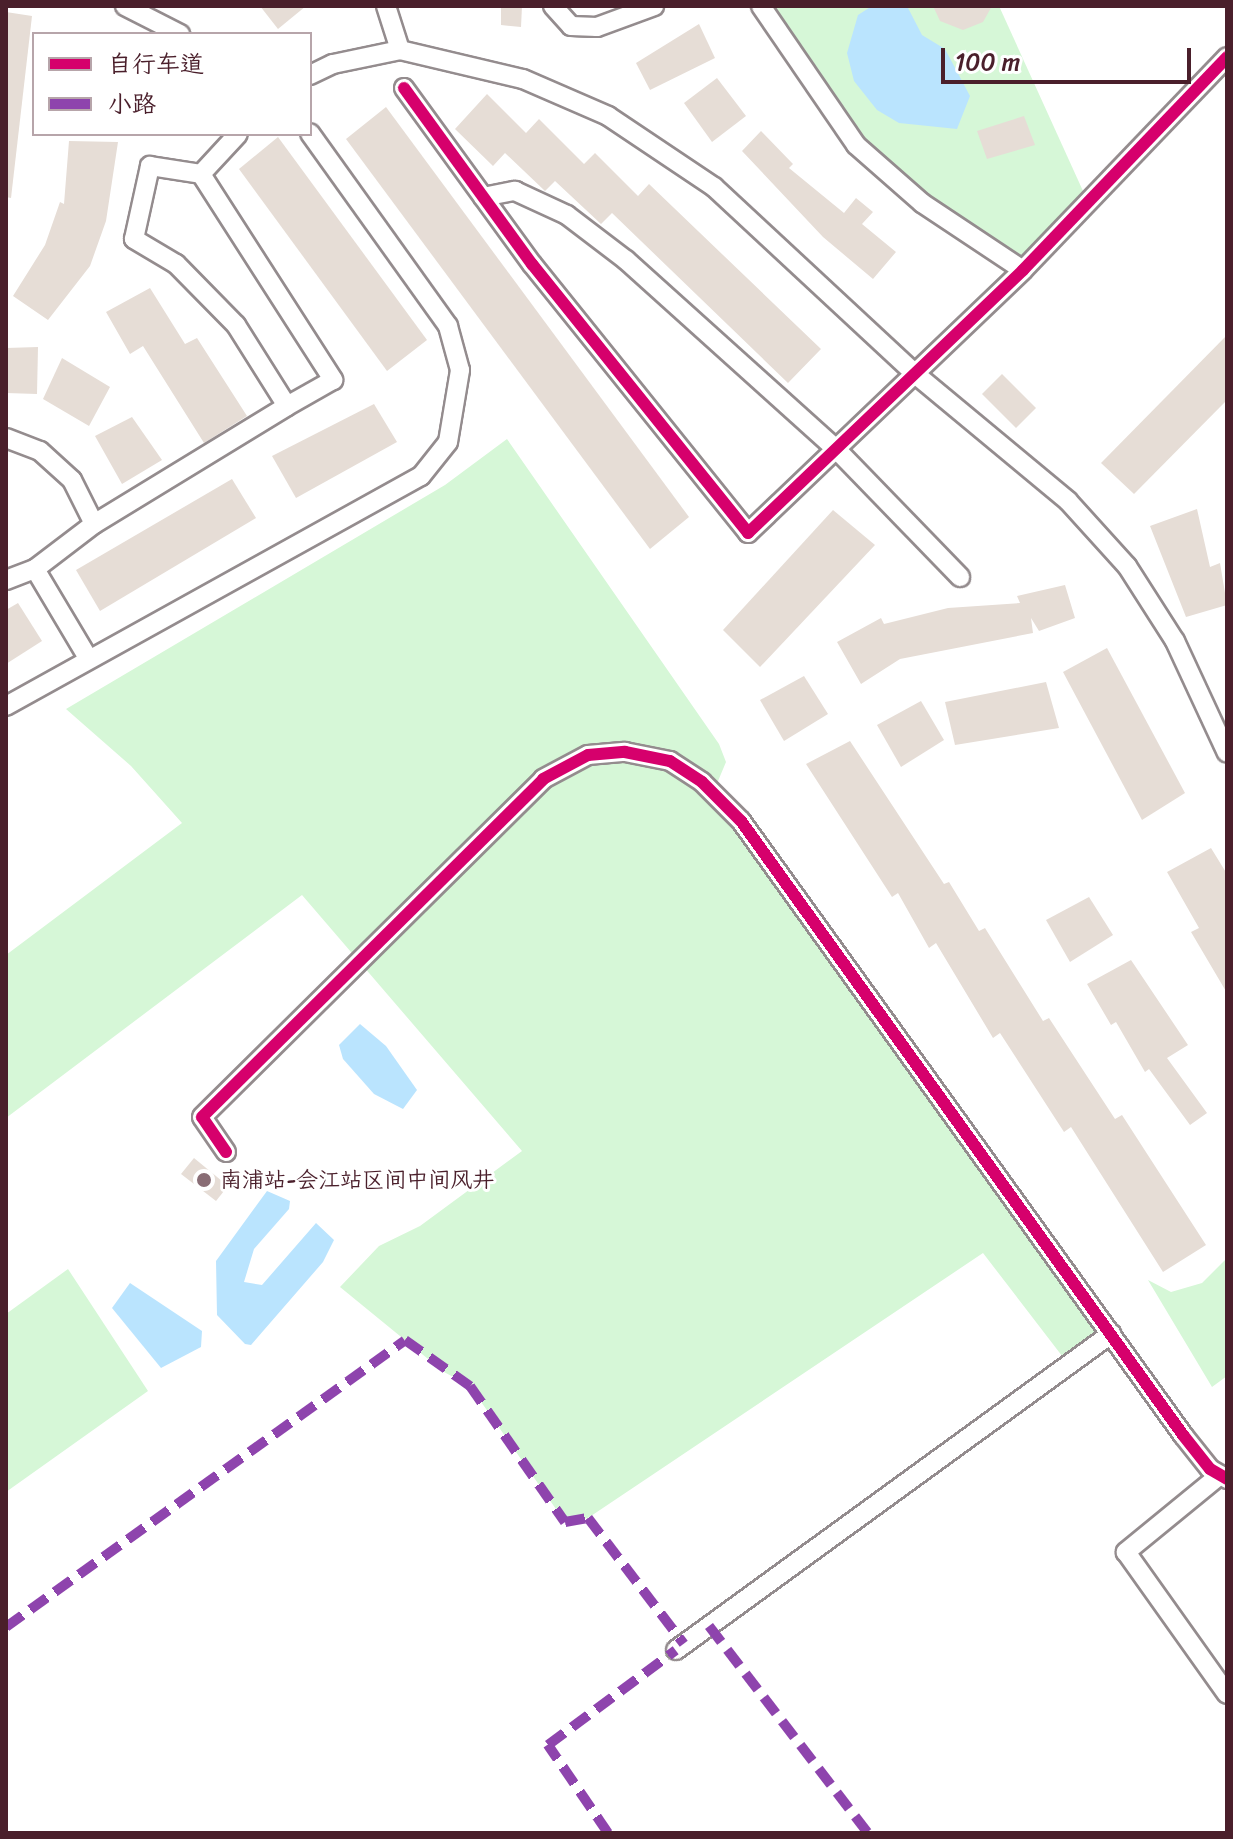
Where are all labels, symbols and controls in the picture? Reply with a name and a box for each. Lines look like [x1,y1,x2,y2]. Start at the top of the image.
legend [32,32,312,136]
scale bar [945,32,1195,82]
text: 100 m [955,41,1020,83]
text: 自行车道 [108,43,204,85]
text: 小路 [108,83,156,125]
place label: 南浦站-会江站区间中间风井 [220,1167,494,1193]
marker: 南浦站-会江站区间中间风井 [195,1171,213,1189]

